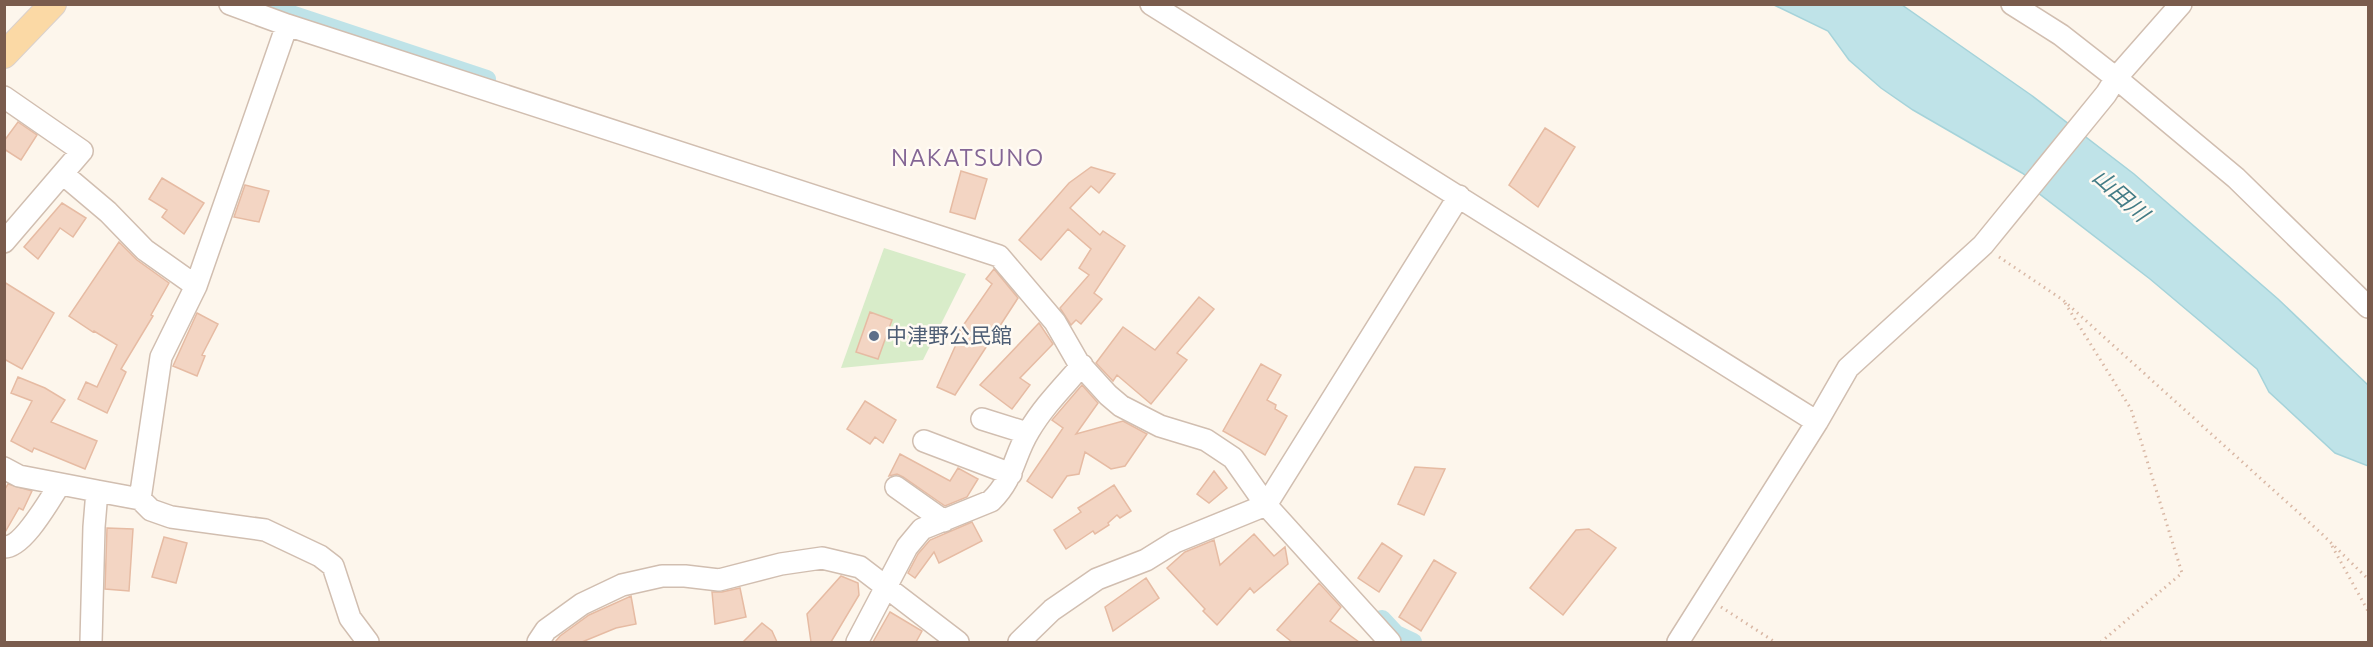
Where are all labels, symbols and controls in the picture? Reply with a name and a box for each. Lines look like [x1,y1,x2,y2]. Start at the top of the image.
district label: NAKATSUNO [891,144,1045,171]
water label: 山田川 [2088,163,2156,227]
place label: 中津野公民館 [886,323,1012,347]
marker: 中津野公民館 [867,329,881,343]

